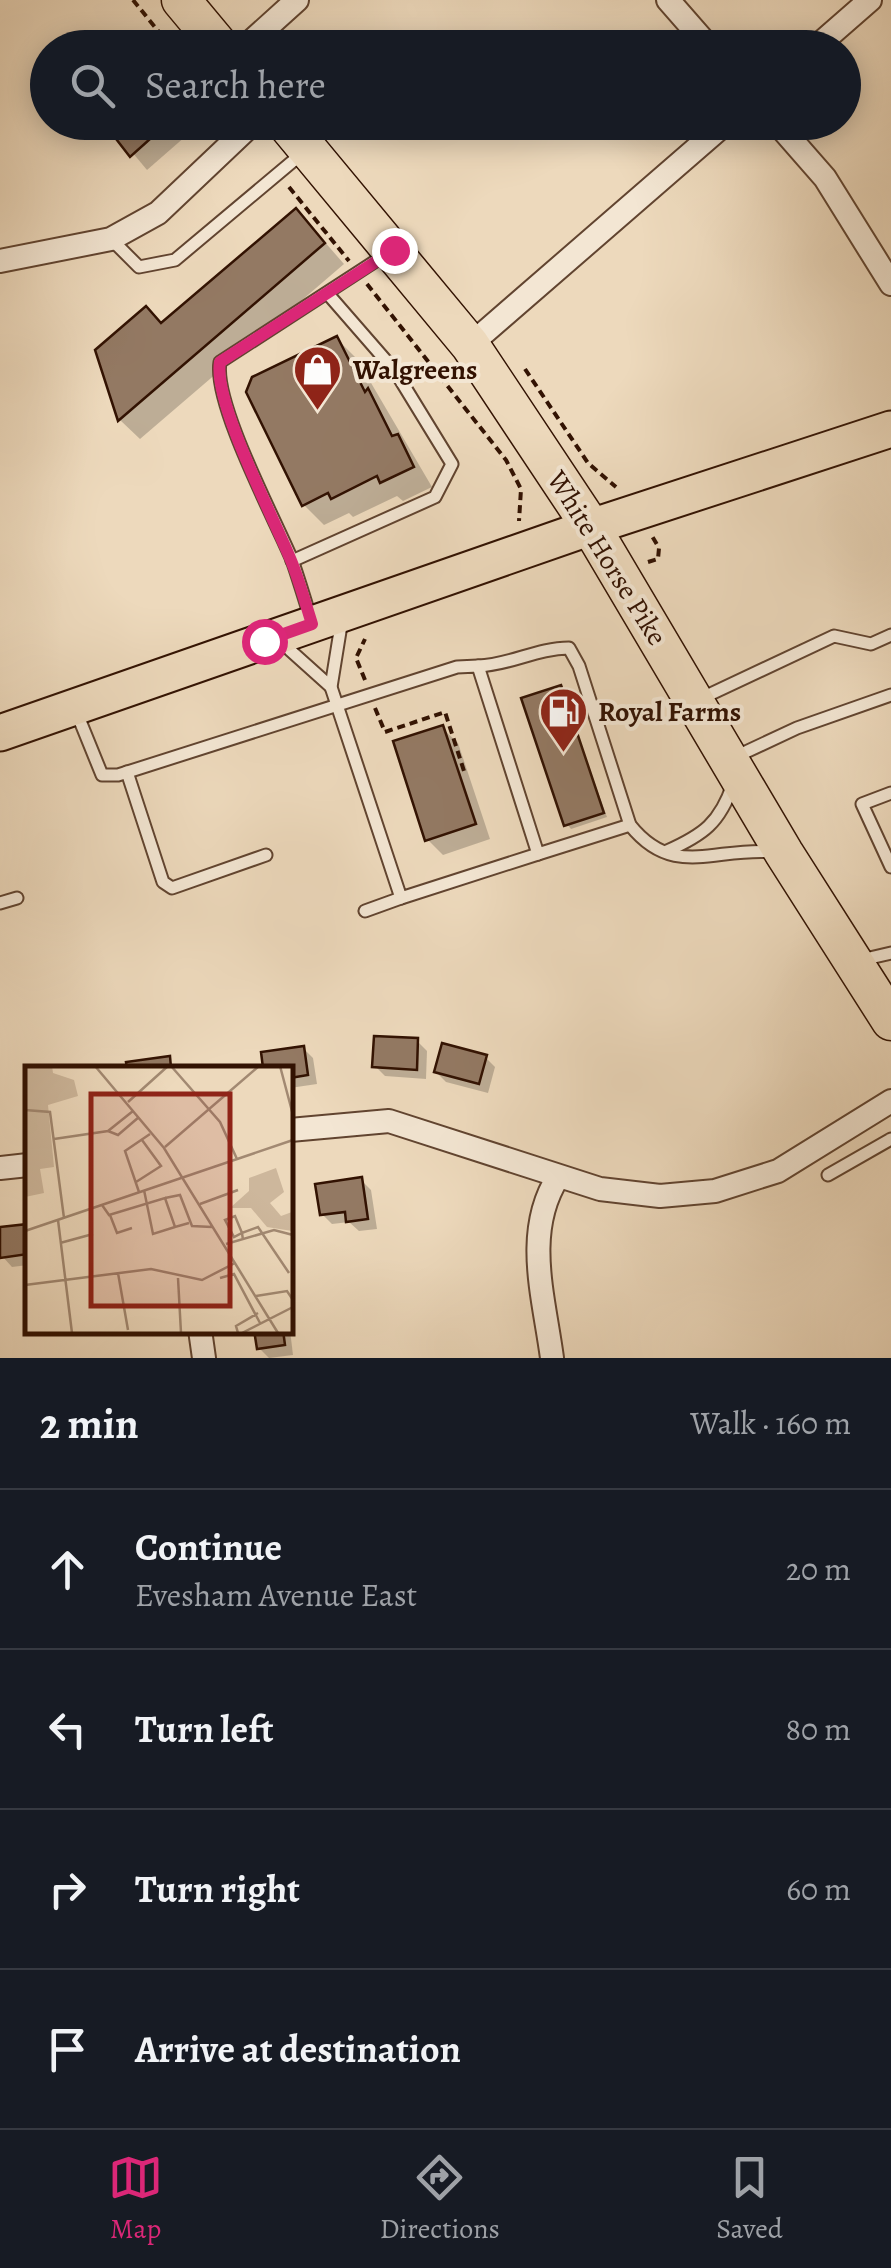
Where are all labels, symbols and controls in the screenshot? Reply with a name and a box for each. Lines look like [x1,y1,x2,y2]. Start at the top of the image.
search box [30,30,861,140]
icon: search [65,58,120,113]
text: Search here [145,59,326,111]
route end [372,228,418,274]
shop icon: Walgreens [292,344,344,412]
place label: Walgreens [352,351,477,389]
street label: White Horse Pike [537,462,676,653]
route start [242,619,288,665]
fuel station icon: Royal Farms [537,686,589,754]
place label: Royal Farms [598,693,741,731]
inset map [25,1066,292,1333]
text: 2 min [40,1395,139,1452]
text: Walk · 160 m [690,1401,851,1445]
text: Continue [135,1521,282,1573]
icon: ahead [40,1542,95,1597]
text: 20 m [786,1547,851,1591]
text: Evesham Avenue East [135,1573,417,1617]
icon: left [40,1702,95,1757]
text: Turn left [135,1703,274,1755]
text: 80 m [785,1707,851,1751]
icon: right [40,1862,95,1917]
text: Turn right [135,1863,300,1915]
text: 60 m [786,1867,851,1911]
icon: arrive [40,2022,95,2077]
text: Arrive at destination [135,2023,461,2075]
tab: Map [108,2150,163,2248]
tab: Directions [380,2150,500,2248]
tab: Saved [716,2150,783,2248]

